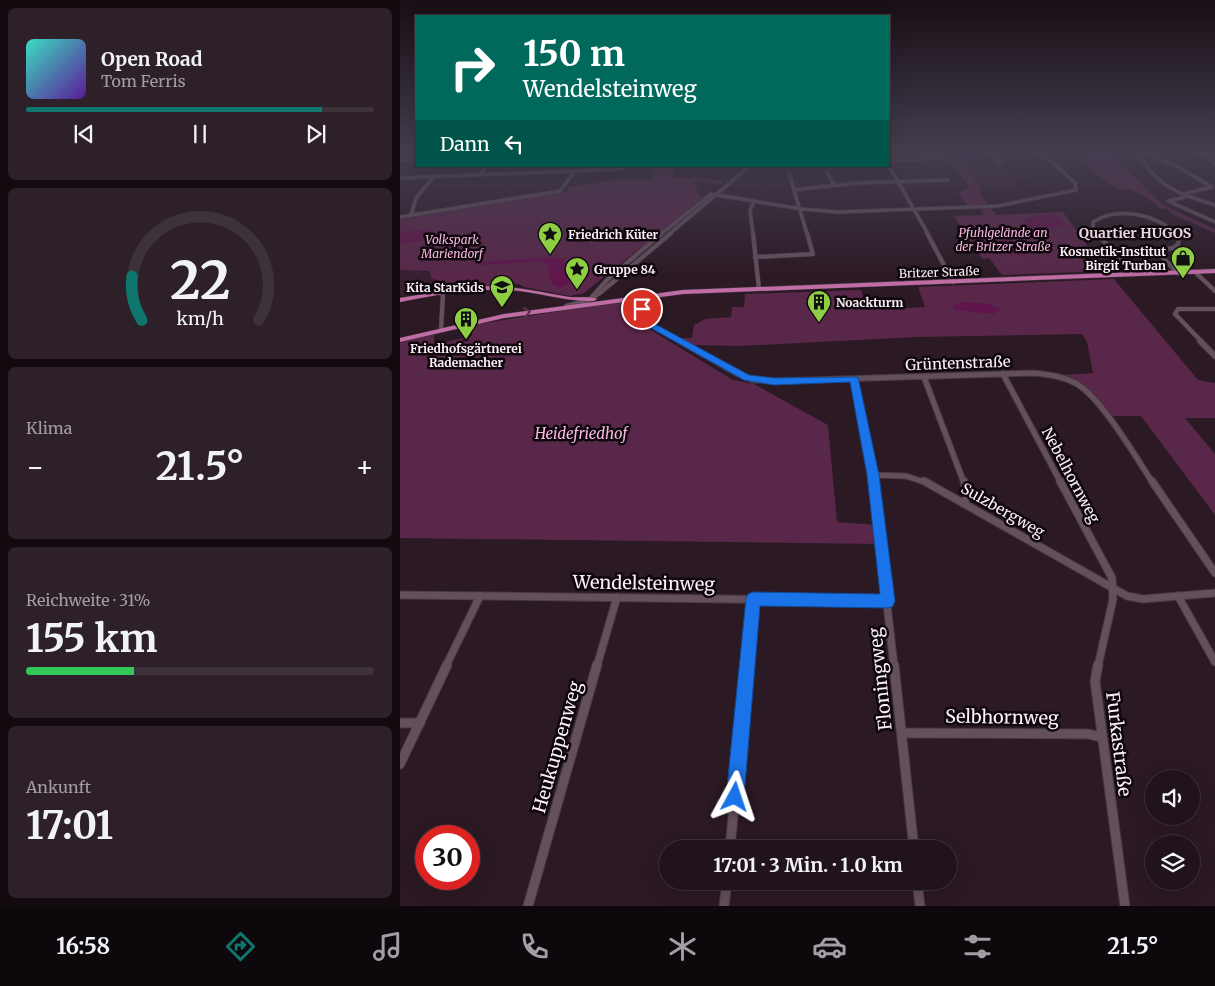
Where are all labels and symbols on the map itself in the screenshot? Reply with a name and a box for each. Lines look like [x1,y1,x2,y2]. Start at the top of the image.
place icon: Friedrich Küter [537,221,563,255]
district label: Quartier HUGOS [1079,224,1192,242]
park label: Pfuhlgelände an der Britzer Straße [955,225,1051,254]
place label: Friedrich Küter [568,227,659,242]
park label: Volkspark Mariendorf [420,232,485,261]
place label: Kosmetik-Institut Birgit Turban [1060,244,1166,273]
shop icon: Kosmetik-Institut Birgit Turban [1170,245,1196,279]
place icon: Gruppe 84 [564,256,590,290]
place label: Gruppe 84 [594,262,656,277]
street label: Britzer Straße [898,263,980,281]
school or university icon: Kita StarKids [489,274,515,308]
place label: Kita StarKids [406,280,484,295]
pin [621,288,663,330]
building icon: Noackturm [806,289,832,323]
place label: Noackturm [836,295,903,310]
building icon: Friedhofsgärtnerei Rademacher [453,306,479,340]
one-way arrow [523,308,531,318]
place label: Friedhofsgärtnerei Rademacher [410,341,522,370]
street label: Grüntenstraße [905,352,1011,374]
park label: Heidefriedhof [534,424,629,443]
street label: Nebelhornweg [1038,424,1104,526]
street label: Sulzbergweg [958,478,1048,542]
street label: Wendelsteinweg [572,570,715,596]
street label: Floningweg [863,626,897,732]
street label: Heukuppenweg [527,678,587,816]
street label: Furkastraße [1101,690,1137,798]
street label: Selbhornweg [945,705,1059,729]
position arrow [708,770,760,822]
speed limit sign: 30 [415,825,480,890]

